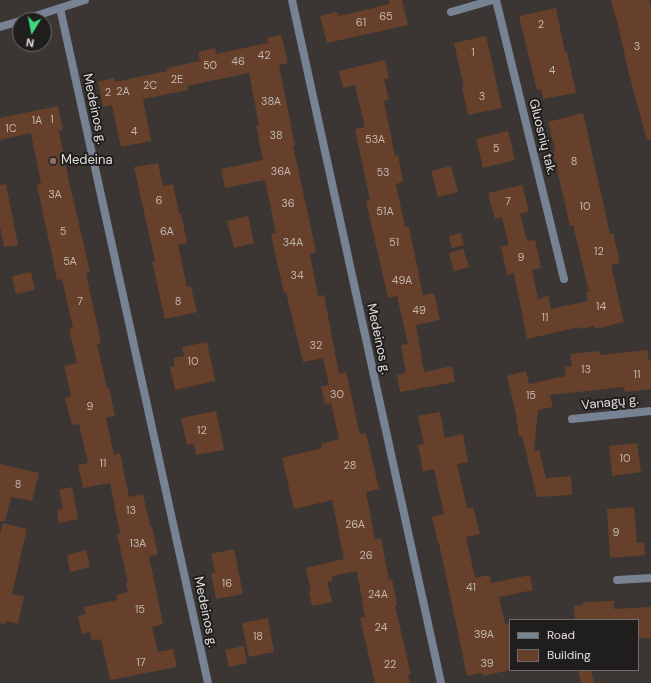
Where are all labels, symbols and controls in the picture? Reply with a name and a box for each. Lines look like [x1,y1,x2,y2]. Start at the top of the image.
house number: 65 [379,10,393,24]
north arrow [12,12,52,52]
house number: 61 [356,16,366,30]
house number: 2 [538,18,544,32]
text: N [25,35,35,50]
house number: 3 [634,40,640,54]
house number: 1 [471,46,475,60]
house number: 42 [257,49,271,63]
house number: 46 [231,55,245,69]
house number: 50 [203,59,217,73]
house number: 4 [549,64,555,78]
street label: Medeinos g. [79,72,109,146]
house number: 2E [171,73,183,87]
house number: 2C [143,79,157,93]
house number: 2A [116,85,130,99]
house number: 2 [105,86,111,100]
house number: 3 [479,90,485,104]
house number: 38A [261,95,281,109]
street label: Gluosnių tak. [525,98,559,176]
house number: 1 [50,113,54,127]
house number: 1A [32,114,42,128]
house number: 1C [5,122,17,136]
house number: 4 [131,125,137,139]
house number: 38 [269,129,283,143]
house number: 53A [365,133,385,147]
house number: 5 [493,142,499,156]
place label: Medeina [61,153,113,169]
house number: 8 [571,155,577,169]
marker: Medeina [48,156,58,166]
house number: 36A [271,165,291,179]
house number: 53 [376,166,390,180]
house number: 3A [48,188,62,202]
house number: 6 [156,194,162,208]
house number: 7 [505,195,511,209]
house number: 36 [281,197,295,211]
house number: 10 [580,200,590,214]
house number: 51A [376,205,394,219]
house number: 5 [60,225,66,239]
house number: 6A [160,225,174,239]
house number: 34A [283,236,303,250]
house number: 51 [389,236,399,250]
house number: 12 [594,245,604,259]
house number: 9 [518,251,524,265]
house number: 5A [63,255,77,269]
house number: 34 [290,269,304,283]
house number: 49A [392,274,412,288]
house number: 7 [77,295,83,309]
house number: 8 [175,295,181,309]
house number: 14 [596,300,606,314]
street label: Medeinos g. [363,302,393,376]
house number: 49 [412,304,426,318]
house number: 11 [542,311,548,325]
house number: 32 [310,339,322,353]
house number: 10 [188,355,198,369]
house number: 13 [581,363,591,377]
house number: 11 [634,368,640,382]
house number: 30 [330,388,344,402]
house number: 15 [526,389,536,403]
street label: Vanagų g. [581,392,639,414]
house number: 9 [87,400,93,414]
house number: 12 [197,424,207,438]
house number: 10 [620,452,630,466]
house number: 11 [100,457,106,471]
house number: 28 [344,459,356,473]
house number: 8 [15,478,21,492]
house number: 13 [126,504,136,518]
house number: 26A [345,518,365,532]
house number: 9 [613,526,619,540]
house number: 13A [130,537,146,551]
house number: 26 [359,549,373,563]
street label: Medeinos g. [190,575,220,649]
house number: 16 [222,577,232,591]
house number: 41 [466,581,476,595]
house number: 24A [368,588,388,602]
house number: 15 [135,603,145,617]
legend [509,619,639,671]
house number: 24 [375,621,387,635]
text: Road [547,627,575,643]
house number: 39A [474,628,494,642]
house number: 18 [253,630,263,644]
text: Building [547,647,591,663]
house number: 17 [136,656,146,670]
house number: 39 [480,657,494,671]
house number: 22 [384,658,396,672]

